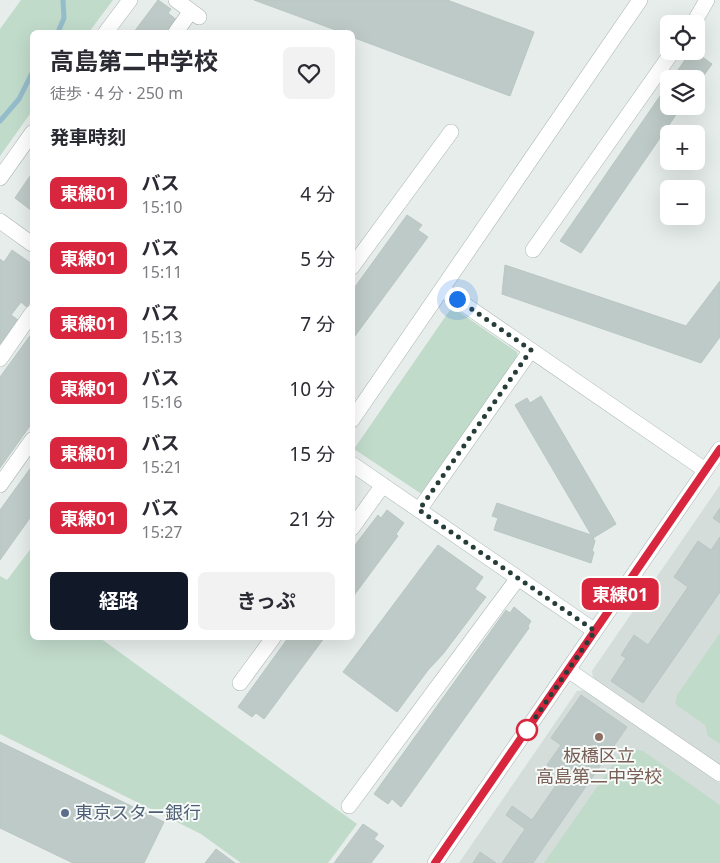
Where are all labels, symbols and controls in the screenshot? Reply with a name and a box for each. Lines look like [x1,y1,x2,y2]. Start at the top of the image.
map controls [660,15,705,225]
button: locate [660,15,705,60]
text: 高島第二中学校 [50,44,218,77]
button: heart [283,47,335,99]
button: layers [660,70,705,115]
text: 徒歩 · 4 分 · 250 m [50,82,183,104]
text: 発車時刻 [50,124,126,150]
button: + [660,125,705,170]
text: バス [142,170,180,196]
button: − [660,180,705,225]
text: 東練01 [60,181,117,205]
text: 4 分 [300,181,335,207]
text: 15:10 [142,196,183,218]
text: バス [142,235,180,261]
text: 東練01 [60,246,117,270]
text: 5 分 [300,246,335,272]
text: 15:11 [142,261,183,283]
your location [445,287,470,312]
text: バス [142,300,180,326]
text: 東練01 [60,311,117,335]
text: 7 分 [300,311,335,337]
text: 15:13 [142,326,183,348]
text: バス [142,365,180,391]
text: 東練01 [60,376,117,400]
text: 10 分 [289,376,335,402]
text: 15:16 [142,391,183,413]
text: バス [142,430,180,456]
text: 東練01 [60,441,117,465]
text: 15 分 [289,441,335,467]
text: 15:21 [142,456,183,478]
text: バス [142,495,180,521]
text: 東練01 [60,506,117,530]
text: 21 分 [289,506,335,532]
text: 15:27 [142,521,183,543]
button: 経路 [50,572,188,630]
button: きっぷ [198,572,335,630]
line badge: 東練01 [585,578,655,610]
text: 東練01 [592,582,648,606]
unlabelled marker [516,719,538,741]
marker: 板橋区立 高島第二中学校 [593,731,605,743]
place label: 板橋区立 高島第二中学校 [536,743,662,788]
place label: 東京スター銀行 [75,800,201,824]
marker: 東京スター銀行 [59,807,71,819]

